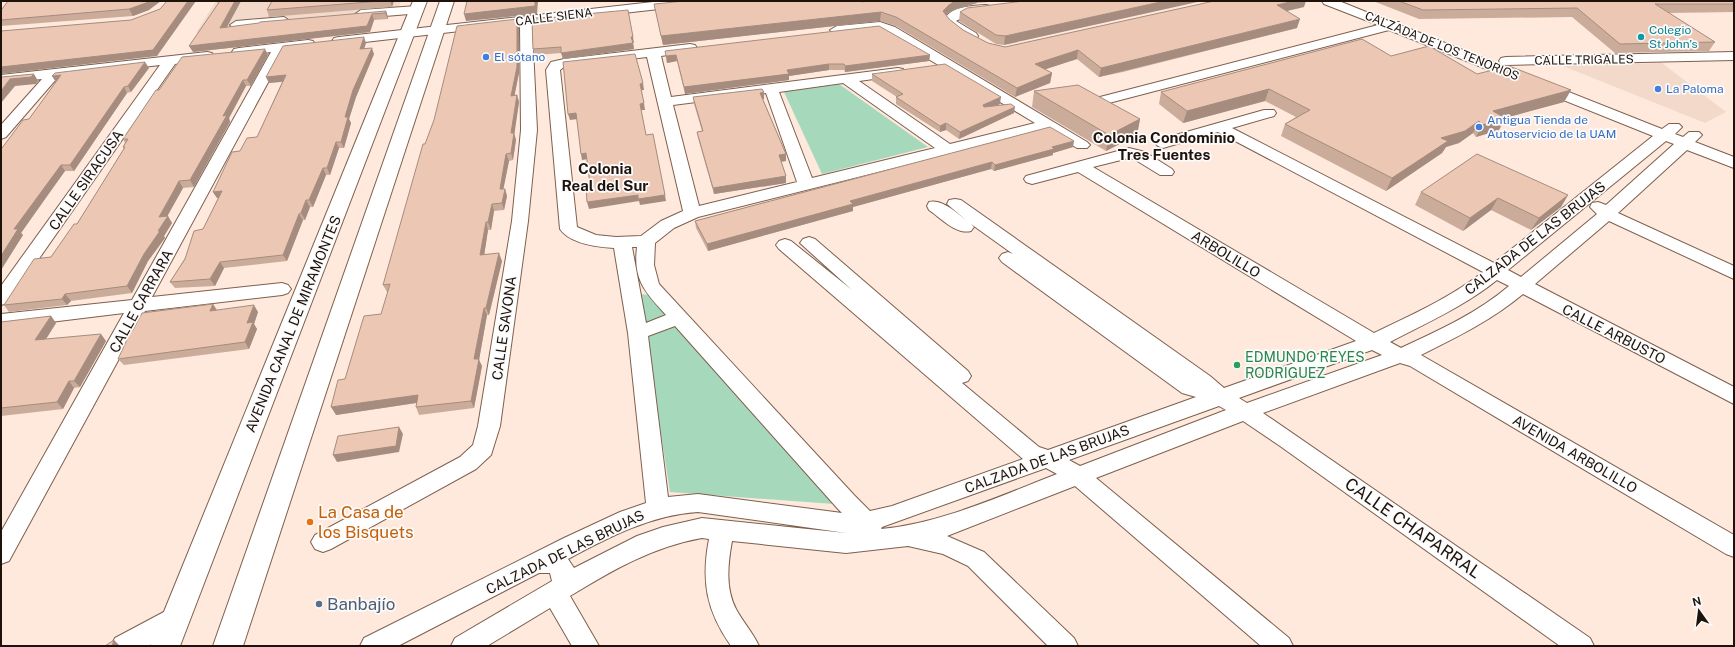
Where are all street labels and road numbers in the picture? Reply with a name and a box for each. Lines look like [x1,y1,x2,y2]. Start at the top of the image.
street label: CALLE SIENA [515,5,594,29]
street label: CALZADA DE LOS TENORIOS [1363,9,1521,83]
street label: CALLE TRIGALES [1534,52,1634,68]
street label: CALLE SIRACUSA [45,127,127,233]
street label: CALZADA DE LAS BRUJAS [1461,178,1609,298]
street label: AVENIDA CANAL DE MIRAMONTES [242,213,344,435]
street label: ARBOLILLO [1189,227,1263,281]
street label: CALLE CARRARA [106,247,176,355]
street label: CALLE SAVONA [489,275,519,381]
street label: CALLE ARBUSTO [1560,301,1668,367]
street label: AVENIDA ARBOLILLO [1510,412,1640,496]
street label: CALZADA DE LAS BRUJAS [962,422,1132,496]
street label: CALLE CHAPARRAL [1341,473,1485,583]
street label: CALZADA DE LAS BRUJAS [483,507,647,597]

